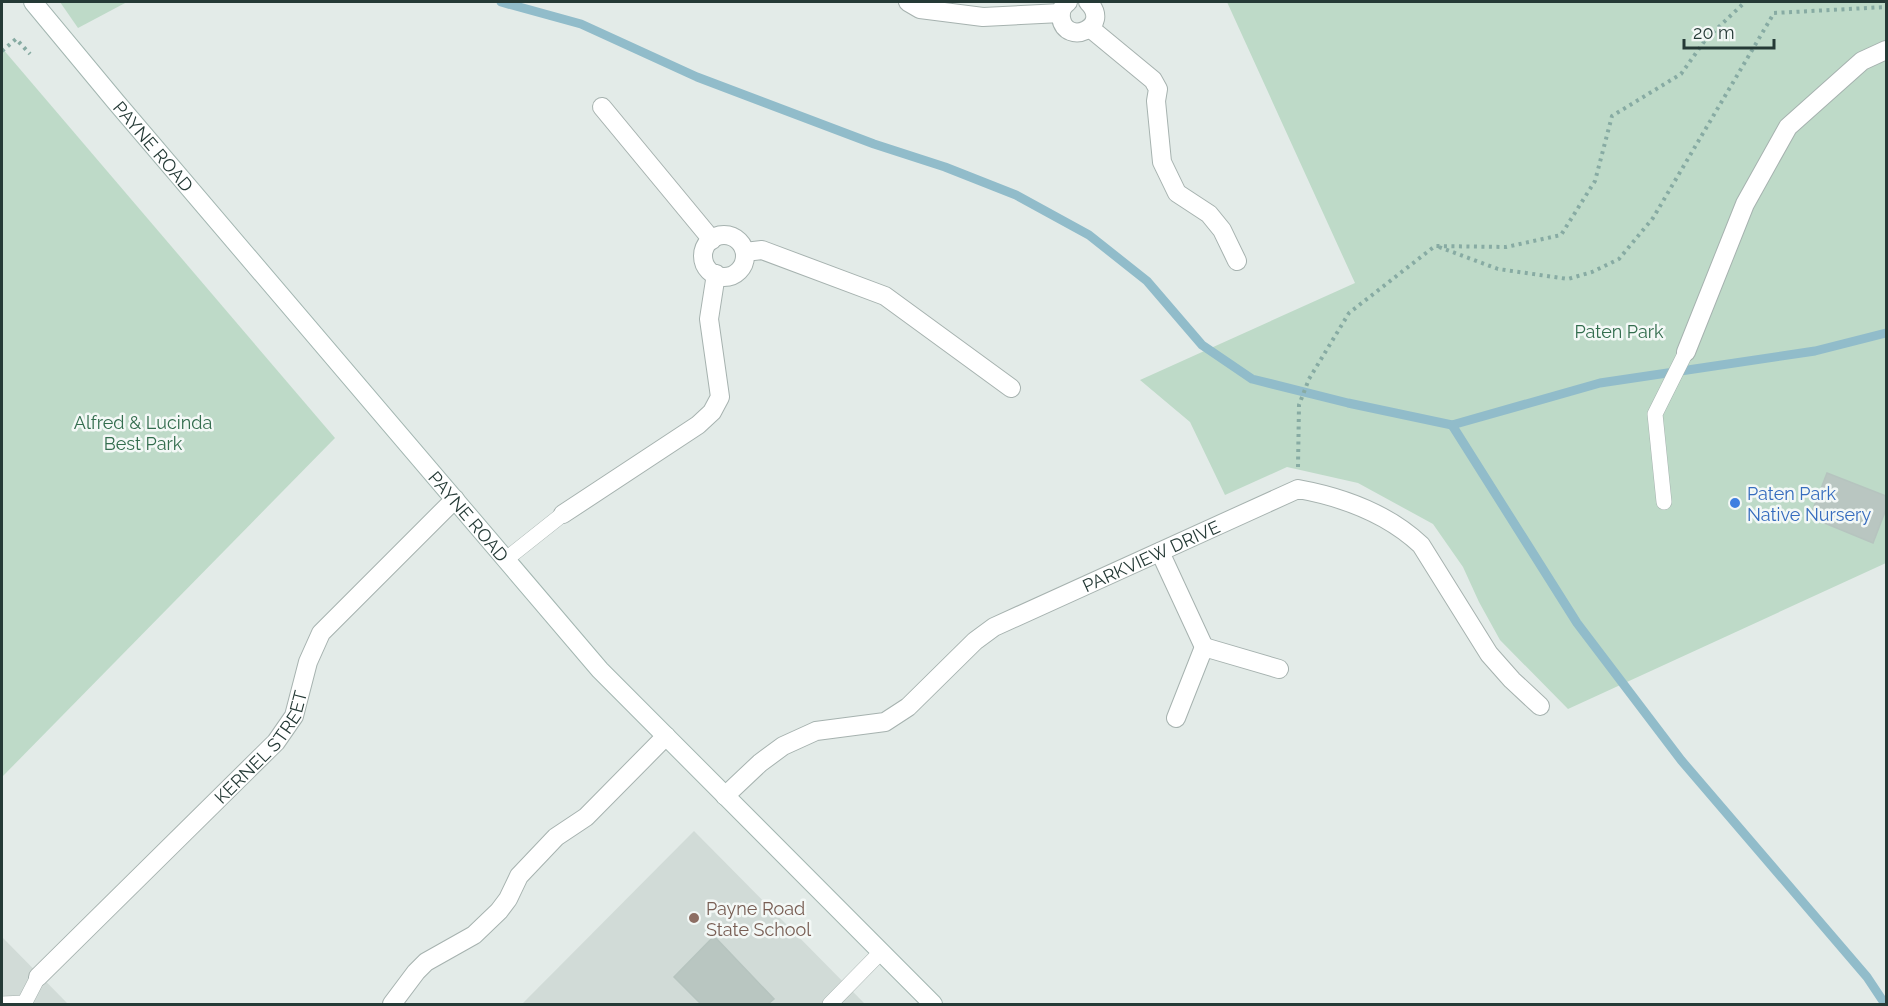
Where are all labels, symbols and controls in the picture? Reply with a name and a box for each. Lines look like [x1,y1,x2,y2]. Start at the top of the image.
scale bar [1684,12,1774,50]
text: 20 m [1693,22,1735,43]
street label: PAYNE ROAD [109,97,198,196]
park label: Paten Park [1574,321,1664,342]
park label: Alfred & Lucinda Best Park [74,412,212,454]
street label: PAYNE ROAD [425,467,513,566]
place label: Paten Park Native Nursery [1747,483,1871,525]
marker: Paten Park Native Nursery [1728,496,1742,510]
street label: PARKVIEW DRIVE [1079,515,1223,596]
street label: KERNEL STREET [210,688,311,808]
place label: Payne Road State School [706,898,811,940]
marker: Payne Road State School [687,911,701,925]

